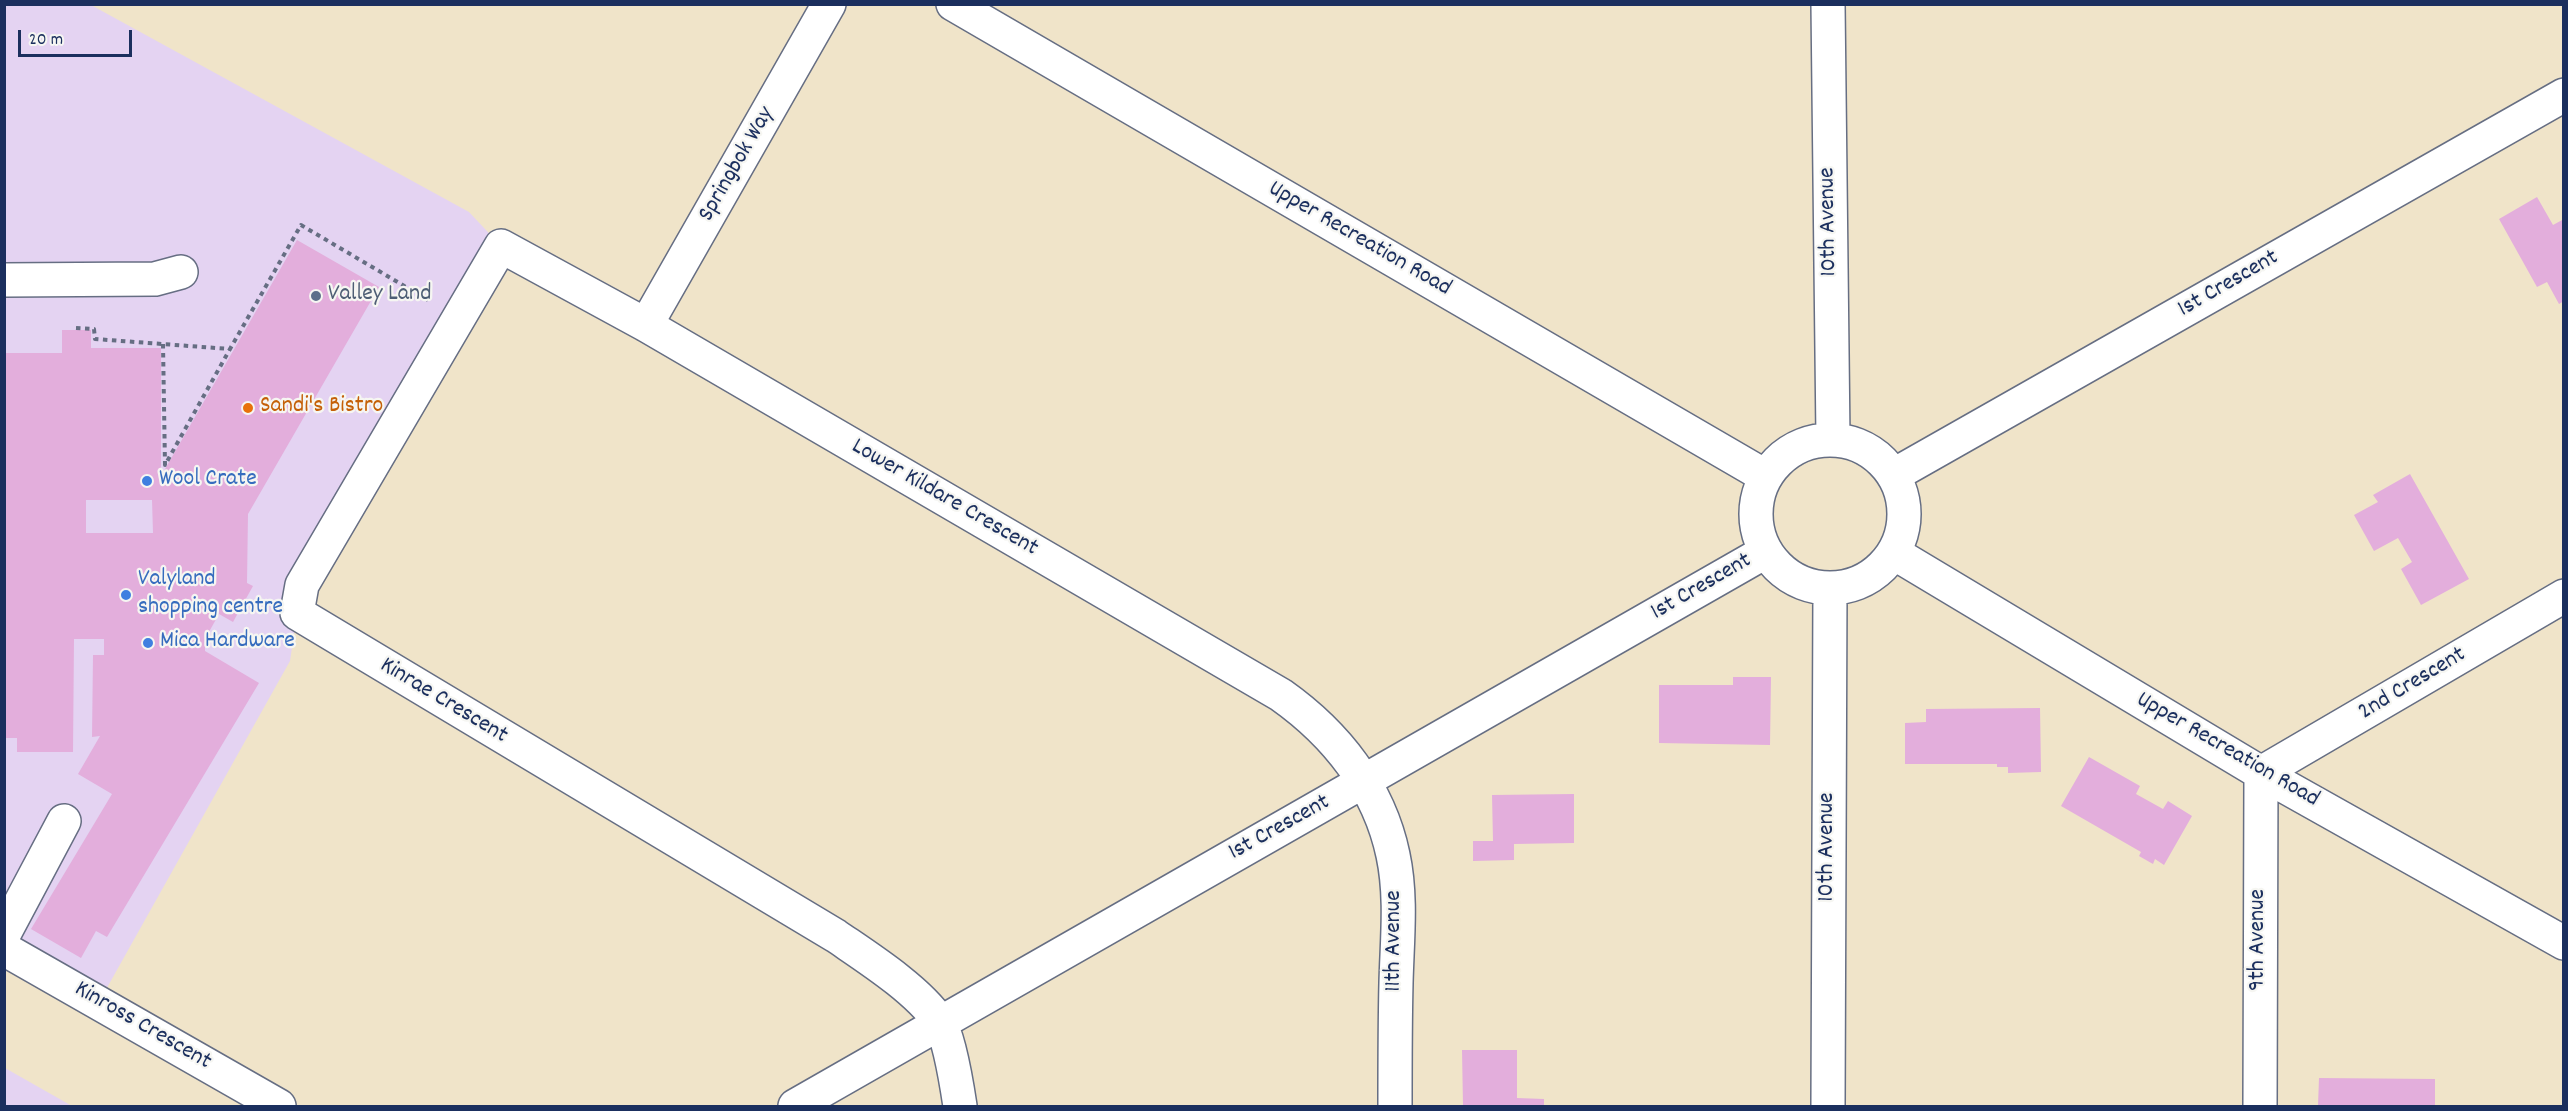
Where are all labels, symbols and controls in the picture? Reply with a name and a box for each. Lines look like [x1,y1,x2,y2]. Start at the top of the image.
scale bar [21,18,135,56]
text: 20 m [29,28,63,53]
street label: Springbok Way [694,103,782,227]
street label: 10th Avenue [1815,167,1845,277]
street label: Upper Recreation Road [1262,176,1456,304]
street label: 1st Crescent [2174,245,2284,325]
place label: Valley Land [328,282,431,310]
marker: Valley Land [309,289,323,303]
place label: Sandi's Bistro [260,394,383,422]
marker: Sandi's Bistro [241,401,255,415]
street label: Lower Kildare Crescent [845,434,1043,564]
place label: Wool Crate [159,467,257,495]
marker: Wool Crate [140,474,154,488]
street label: 1st Crescent [1647,548,1757,628]
place label: Valyland shopping centre [138,567,283,623]
marker: Valyland shopping centre [119,588,133,602]
place label: Mica Hardware [160,629,295,657]
marker: Mica Hardware [141,636,155,650]
street label: 2nd Crescent [2354,642,2472,728]
street label: Kinrae Crescent [374,652,512,752]
street label: Upper Recreation Road [2130,687,2324,815]
street label: 1st Crescent [1224,789,1336,869]
street label: 10th Avenue [1815,792,1843,902]
street label: 9th Avenue [2246,889,2274,991]
street label: 11th Avenue [1382,890,1410,992]
street label: Kinross Crescent [68,976,216,1078]

